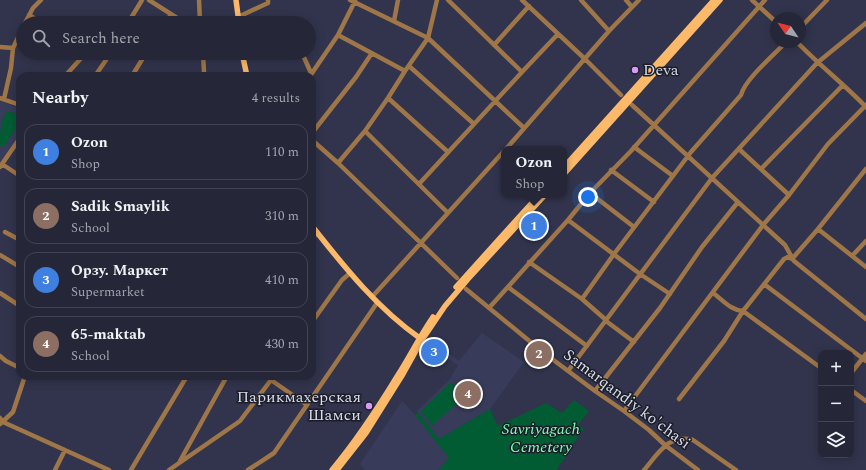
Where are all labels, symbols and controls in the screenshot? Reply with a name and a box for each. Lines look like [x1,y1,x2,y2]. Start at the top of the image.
north arrow [770,12,806,48]
search box [16,16,316,60]
icon: search [30,27,52,49]
text: Search here [62,27,140,50]
place label: Deva [643,58,679,82]
marker: Deva [630,65,640,75]
text: Nearby [32,85,88,111]
text: 4 results [252,88,300,108]
text: Ozon [71,131,108,154]
text: 1 [42,142,50,162]
text: 110 m [265,142,299,162]
popup [501,146,567,198]
text: Ozon [516,151,552,174]
text: Shop [71,154,100,174]
text: Shop [516,174,544,194]
your location [578,187,598,207]
text: Sadik Smaylik [71,195,170,218]
text: 2 [42,206,50,226]
text: 310 m [265,206,299,226]
pin: 1 [521,211,547,241]
text: School [71,218,110,238]
text: Орзу. Маркет [71,259,168,282]
text: 3 [42,270,50,290]
text: 410 m [265,270,299,290]
text: Supermarket [71,282,145,302]
text: 65-maktab [71,323,146,346]
text: 4 [42,334,50,354]
text: 430 m [265,334,299,354]
pin: 3 [421,337,447,367]
pin: 2 [526,339,552,369]
street label: Samarqandiy ko'chasi [558,343,696,455]
text: School [71,346,110,366]
map controls [818,350,854,458]
button: + [818,350,854,386]
pin: 4 [455,379,481,409]
place label: Парикмахерская Шамси [237,385,361,427]
button: − [818,386,854,422]
marker: Парикмахерская Шамси [364,401,374,411]
park label: Savriyagach Cemetery [502,417,580,459]
button: layers [818,422,854,458]

